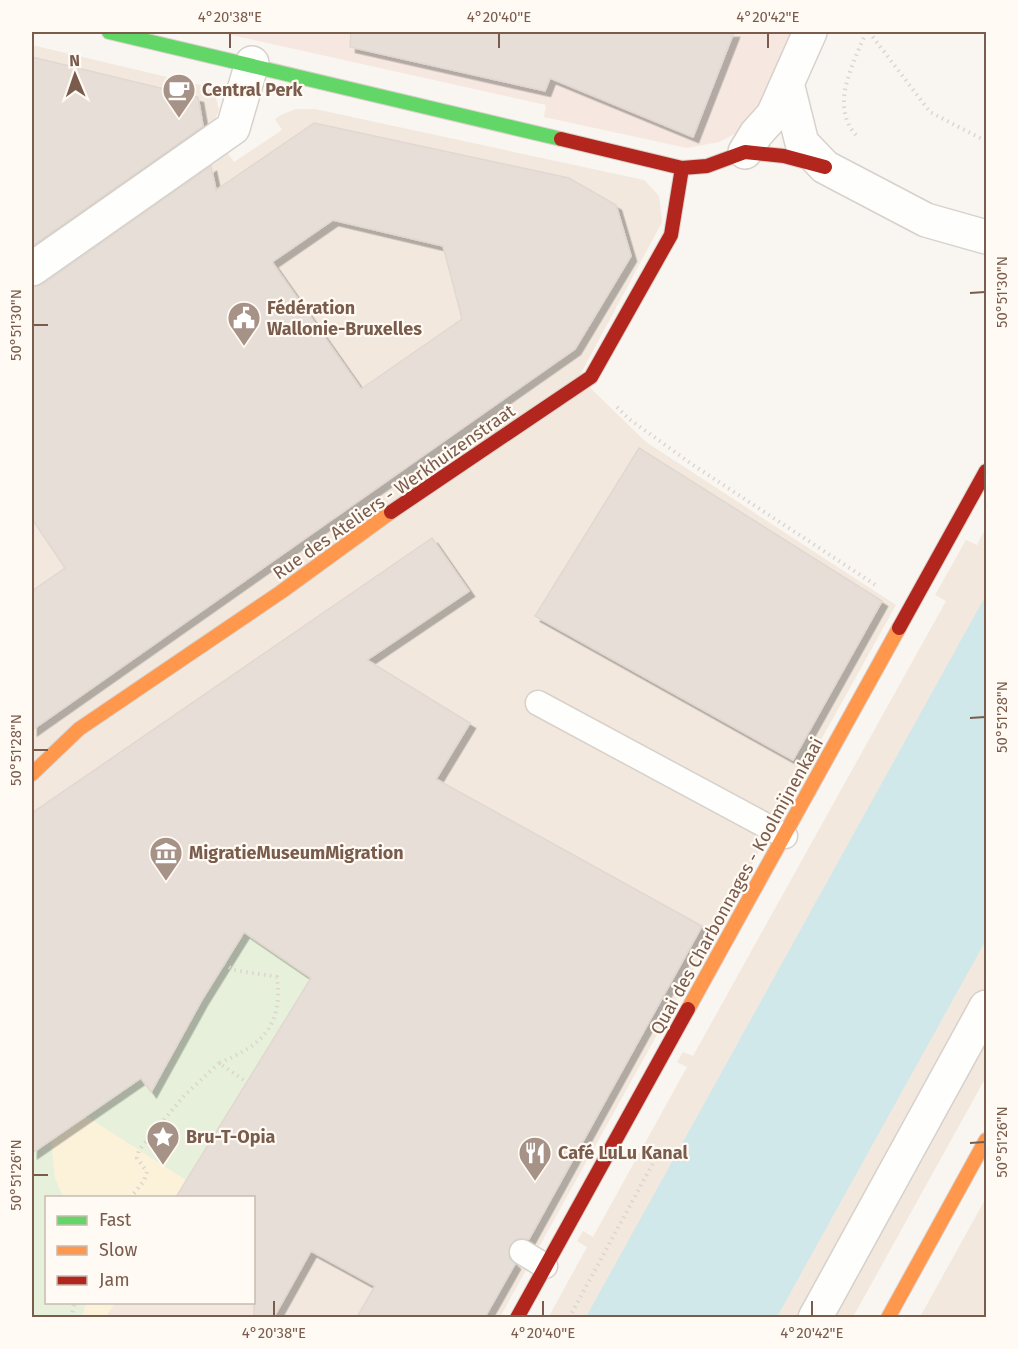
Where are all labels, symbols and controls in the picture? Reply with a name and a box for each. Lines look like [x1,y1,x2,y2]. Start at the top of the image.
text: 4°20'38"E [198,8,262,26]
text: 4°20'40"E [467,8,531,26]
text: 4°20'42"E [736,8,800,26]
north arrow [45,45,105,105]
text: N [69,51,80,70]
cafe icon: Central Perk [161,72,197,119]
place label: Central Perk [202,79,304,101]
text: 50°51'30"N [993,256,1011,328]
text: 50°51'30"N [7,289,25,361]
place label: Fédération Wallonie-Bruxelles [267,297,422,340]
public building icon: Fédération Wallonie-Bruxelles [226,300,262,347]
street label: Rue des Ateliers - Werkhuizenstraat [269,399,520,584]
text: 50°51'28"N [993,681,1011,753]
text: 50°51'28"N [7,714,25,786]
street label: Quai des Charbonnages - Koolmijnenkaai [646,734,828,1038]
museum icon: MigratieMuseumMigration [148,835,184,882]
place label: MigratieMuseumMigration [189,842,404,864]
text: 50°51'26"N [993,1106,1011,1178]
place icon: Bru-T-Opia [145,1119,181,1166]
place label: Bru-T-Opia [186,1126,275,1148]
restaurant icon: Café LuLu Kanal [517,1135,553,1182]
text: 50°51'26"N [7,1139,25,1211]
place label: Café LuLu Kanal [558,1142,688,1164]
legend [45,1196,255,1304]
text: Fast [99,1209,132,1231]
text: Slow [99,1239,138,1261]
text: Jam [99,1269,130,1291]
text: 4°20'38"E [242,1324,306,1342]
text: 4°20'40"E [511,1324,575,1342]
text: 4°20'42"E [780,1324,844,1342]

